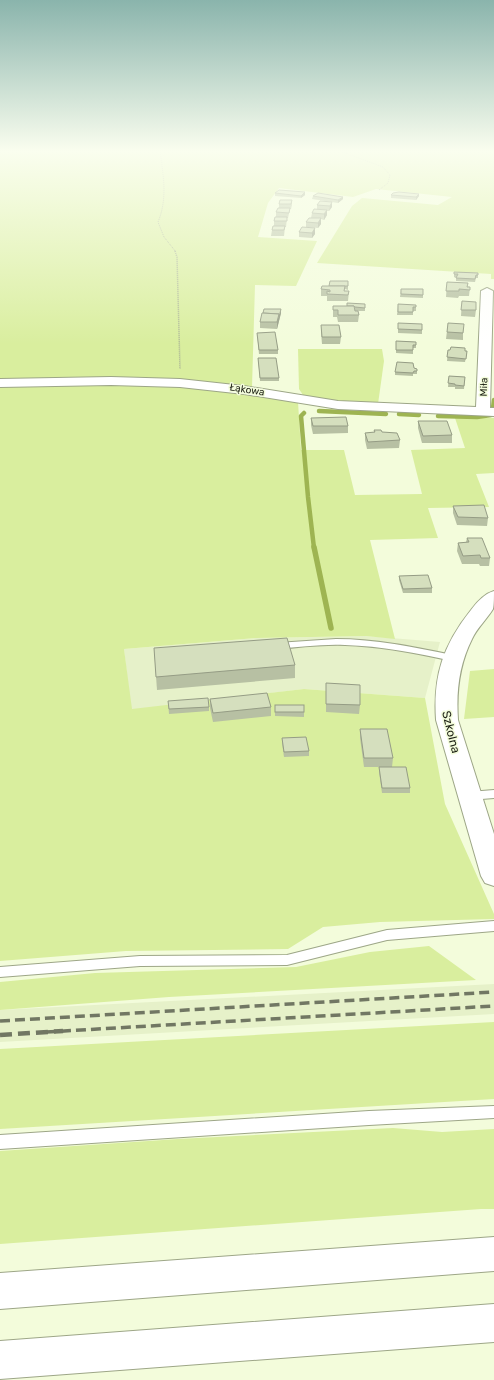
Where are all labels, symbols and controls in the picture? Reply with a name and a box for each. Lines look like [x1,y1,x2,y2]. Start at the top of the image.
street label: Miła [478,377,490,397]
street label: Łąkowa [229,381,265,399]
street label: Szkolna [439,709,463,755]

